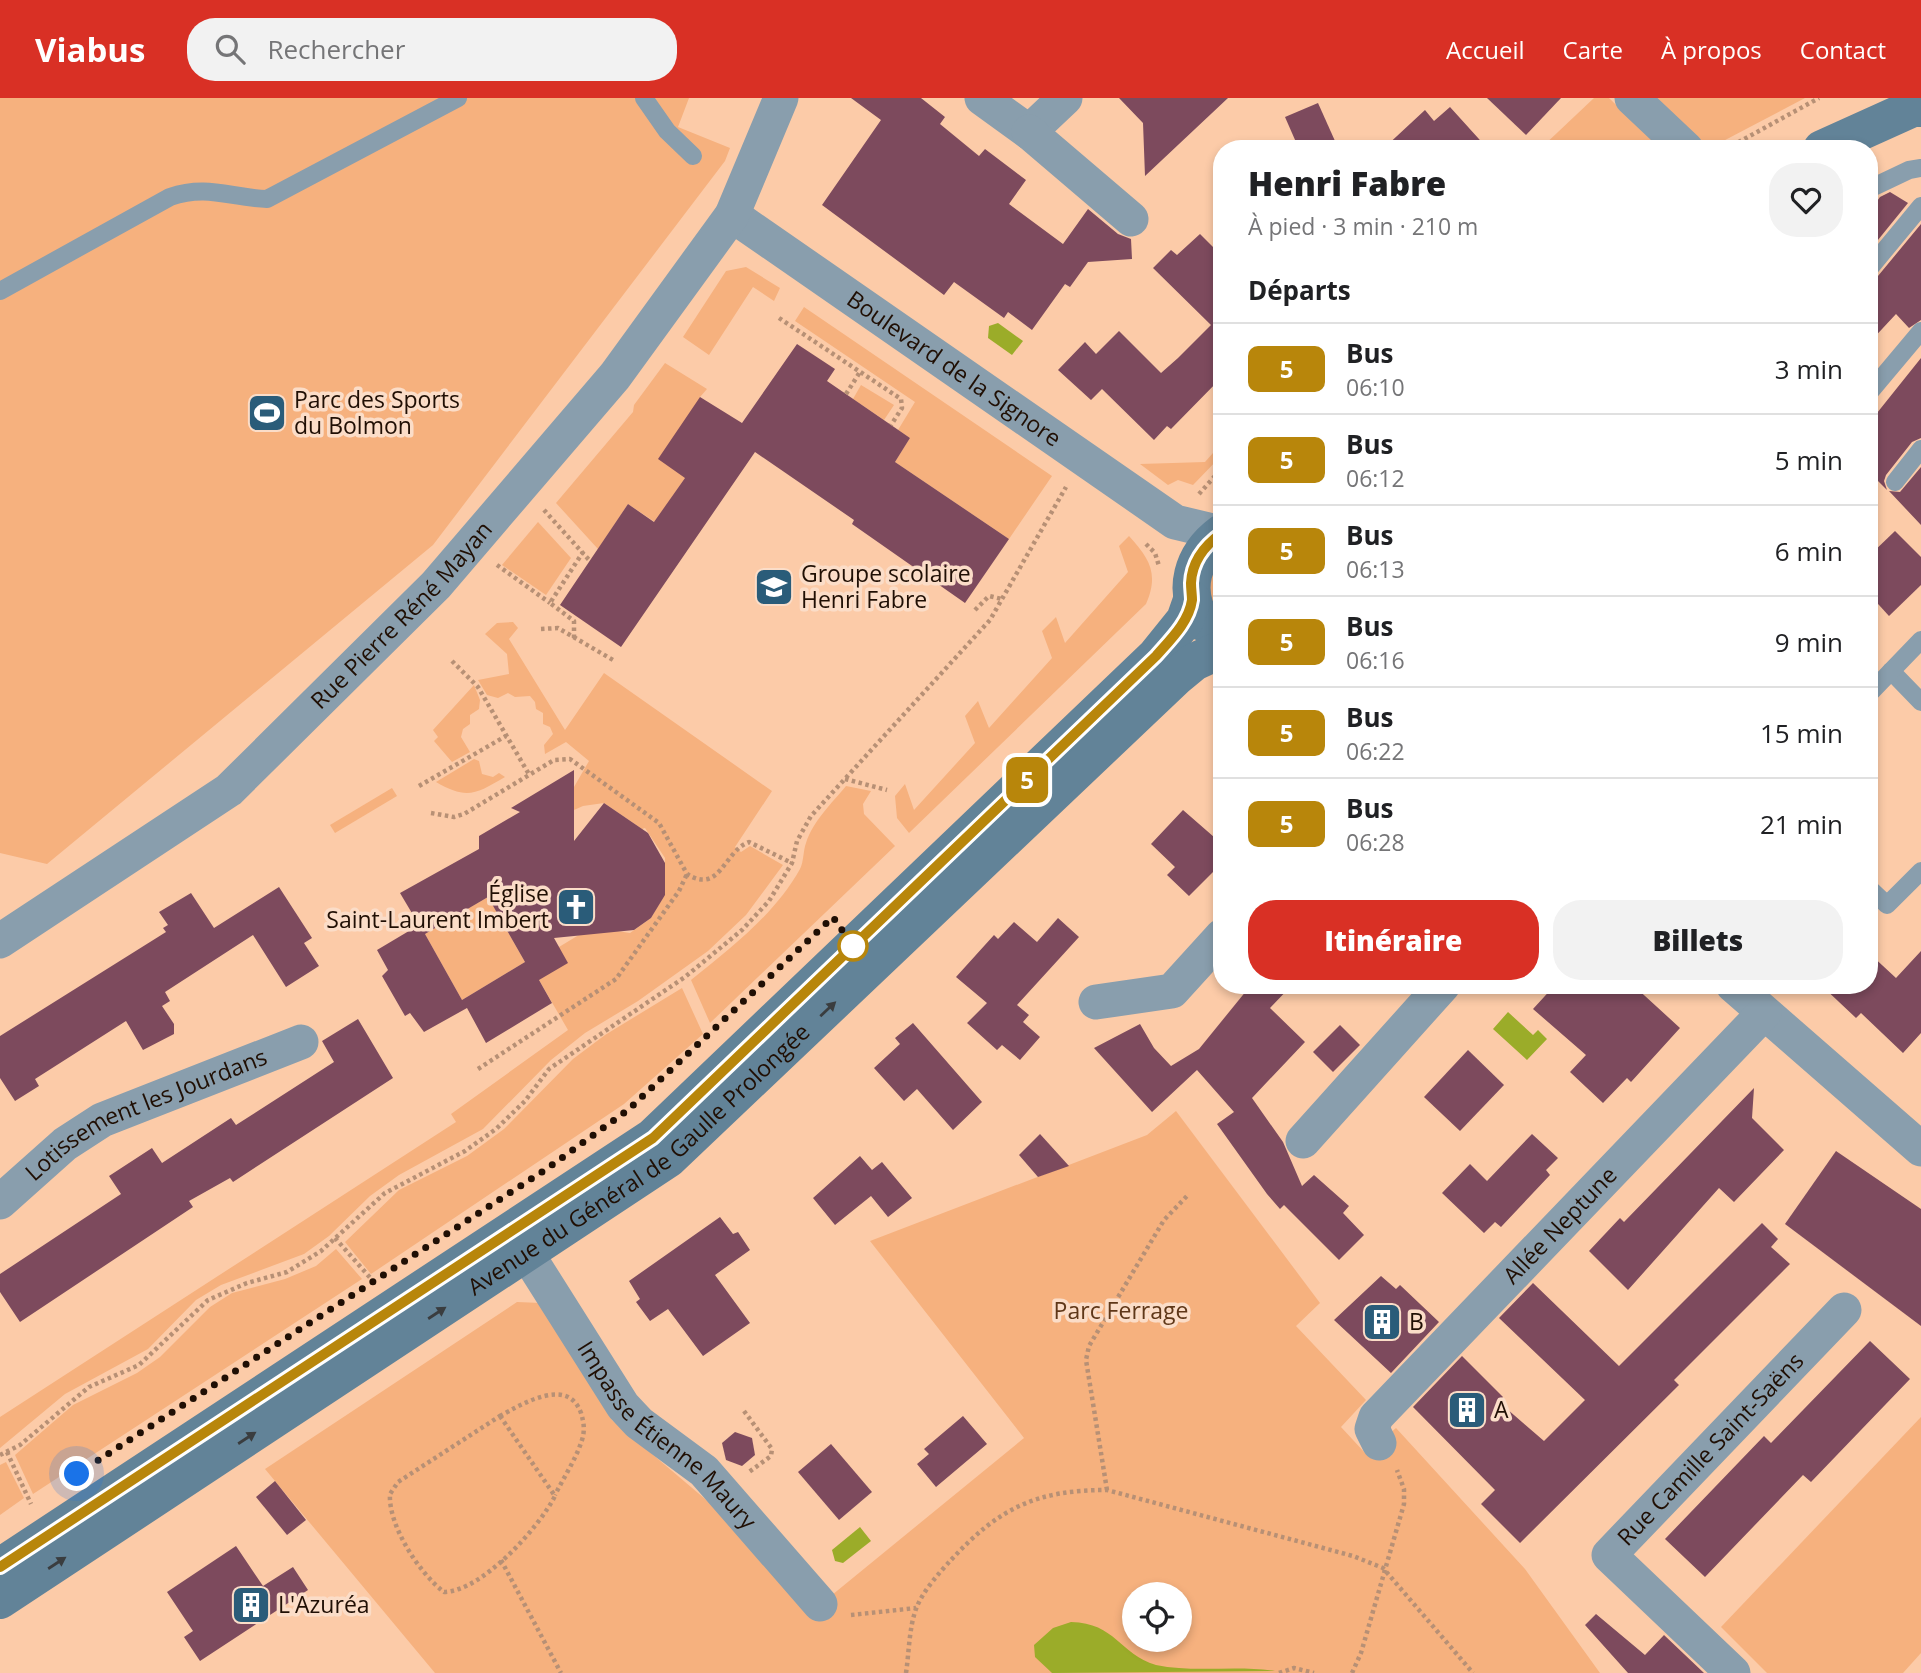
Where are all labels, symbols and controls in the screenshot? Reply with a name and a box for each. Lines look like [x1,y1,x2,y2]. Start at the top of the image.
search box [187,18,677,81]
text: Viabus [35,27,145,72]
icon: search [211,30,249,68]
text: Rechercher [267,31,405,67]
text: Accueil [1446,33,1525,66]
text: Carte [1563,33,1623,66]
text: À propos [1661,33,1762,66]
text: Contact [1800,33,1886,66]
text: Henri Fabre [1248,161,1446,206]
button: heart [1769,163,1843,237]
text: À pied · 3 min · 210 m [1248,210,1478,242]
text: Départs [1248,272,1351,308]
street label: Boulevard de la Signore [841,282,1068,453]
text: Bus [1346,335,1393,371]
text: 3 min [1775,351,1843,387]
text: 5 [1280,352,1293,385]
text: 06:10 [1346,371,1405,403]
place label: Parc des Sports du Bolmon [294,383,460,441]
sports icon: Parc des Sports du Bolmon [246,392,288,434]
text: Bus [1346,426,1393,462]
text: 5 min [1775,442,1843,478]
text: 5 [1280,443,1293,476]
text: 06:12 [1346,462,1405,494]
street label: Rue Pierre Réné Mayan [303,514,499,716]
text: Bus [1346,517,1393,553]
text: 6 min [1775,533,1843,569]
text: 5 [1280,534,1293,567]
text: 06:13 [1346,553,1405,585]
place label: Groupe scolaire Henri Fabre [801,557,971,615]
school or university icon: Groupe scolaire Henri Fabre [753,566,795,608]
text: Bus [1346,608,1393,644]
text: 9 min [1775,624,1843,660]
text: 5 [1280,625,1293,658]
text: 06:16 [1346,644,1405,676]
text: Bus [1346,699,1393,735]
text: 15 min [1760,715,1843,751]
text: 5 [1280,716,1293,749]
text: 06:22 [1346,735,1405,767]
line badge: 5 [1004,757,1050,803]
text: 5 [1020,763,1034,796]
text: Bus [1346,790,1393,826]
text: 21 min [1760,806,1843,842]
text: 5 [1280,807,1293,840]
text: 06:28 [1346,826,1405,858]
place label: Église Saint-Laurent Imbert [326,877,549,935]
church icon: Église Saint-Laurent Imbert [555,886,597,928]
button: Itinéraire [1248,900,1539,980]
button: Billets [1553,900,1843,980]
unlabelled marker [838,931,868,961]
one-way arrow [819,1001,836,1017]
street label: Avenue du Général de Gaulle Prolongée [461,1016,816,1302]
street label: Lotissement les Jourdans [18,1040,271,1187]
street label: Allée Neptune [1495,1159,1623,1290]
park label: Parc Ferrage [1054,1294,1188,1326]
building icon: B [1361,1301,1403,1343]
place label: B [1409,1305,1424,1337]
one-way arrow [428,1306,446,1320]
street label: Impasse Étienne Maury [571,1334,765,1536]
street label: Rue Camille Saint-Saëns [1610,1345,1810,1552]
building icon: A [1446,1389,1488,1431]
place label: A [1494,1393,1509,1425]
one-way arrow [238,1432,257,1445]
your location [59,1456,94,1491]
one-way arrow [48,1556,66,1570]
map controls [1122,1582,1192,1652]
button: locate [1122,1582,1192,1652]
building icon: L'Azuréa [230,1584,272,1626]
place label: L'Azuréa [278,1588,370,1620]

